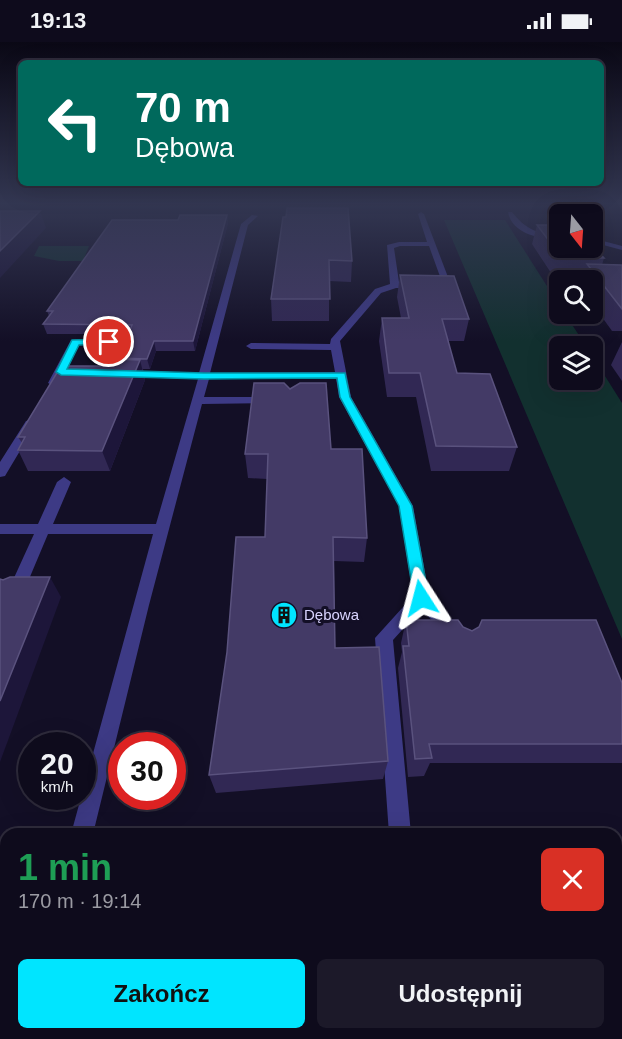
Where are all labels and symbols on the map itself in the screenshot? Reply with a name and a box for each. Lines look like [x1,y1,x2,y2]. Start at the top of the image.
north arrow [549,204,603,258]
pin [83,316,134,367]
position arrow [389,566,453,630]
building icon: Dębowa [269,600,299,630]
place label: Dębowa [304,606,360,623]
speed limit sign: 30 [108,732,186,810]

